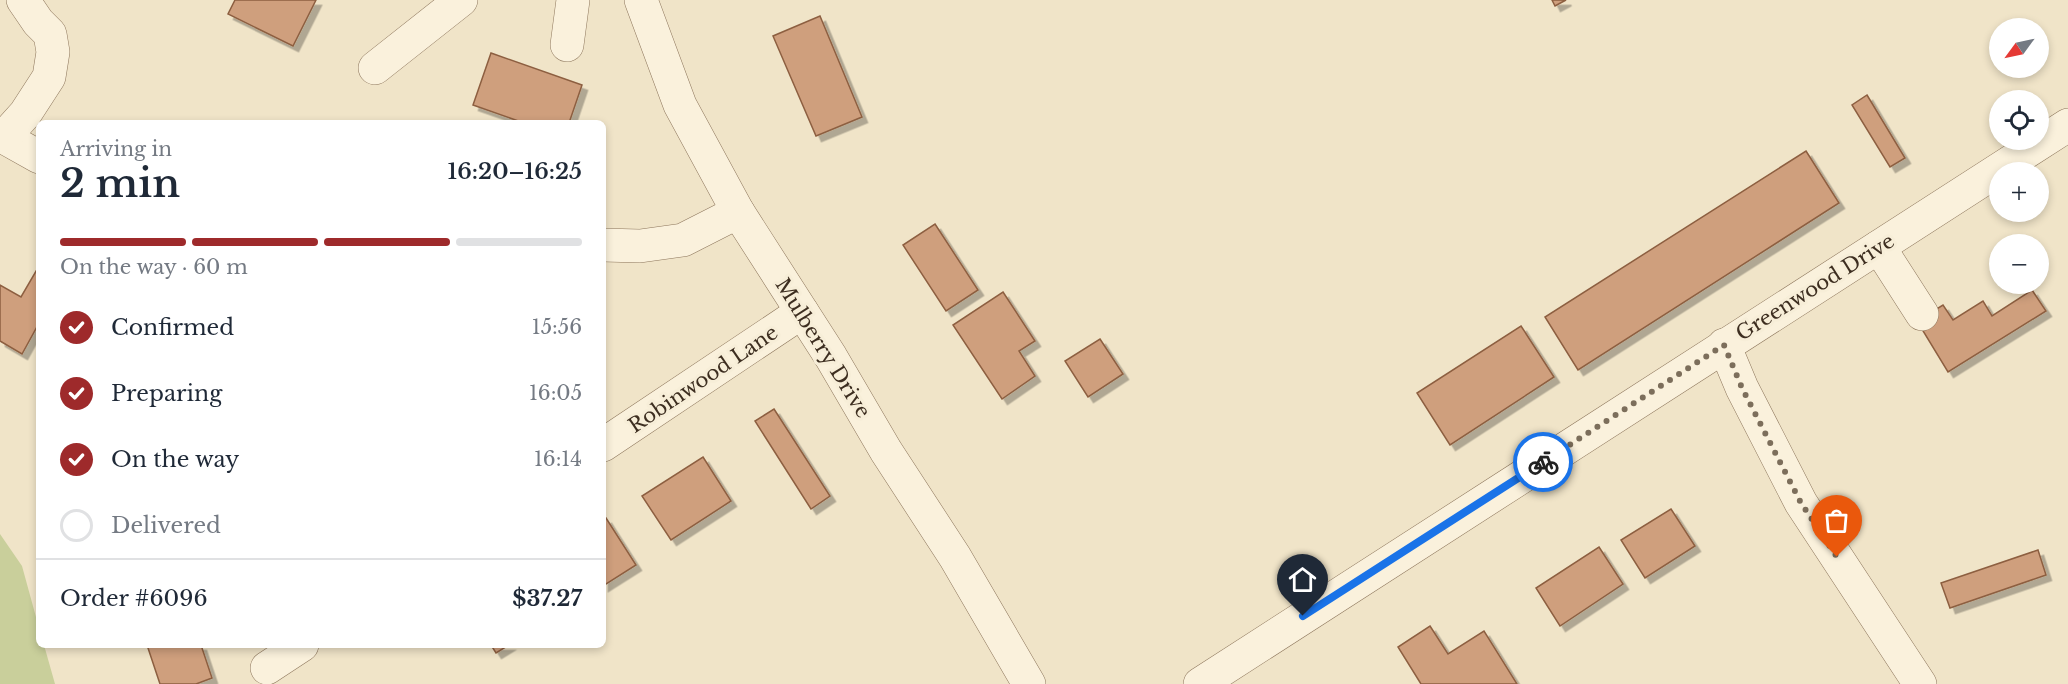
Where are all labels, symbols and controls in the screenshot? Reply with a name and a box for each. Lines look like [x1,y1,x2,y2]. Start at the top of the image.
north arrow [1989,18,2049,78]
map controls [1989,18,2049,294]
button: locate [1989,90,2049,150]
text: Arriving in [60,137,172,161]
text: 16:20–16:25 [448,158,582,185]
text: 2 min [60,159,180,208]
button: + [1989,162,2049,222]
street label: Greenwood Drive [1731,229,1899,345]
button: − [1989,234,2049,294]
text: On the way · 60 m [60,255,248,279]
street label: Mulberry Drive [770,274,876,422]
icon: check [60,311,93,344]
text: Confirmed [111,314,234,341]
text: 15:56 [532,315,582,339]
street label: Robinwood Lane [624,320,782,438]
icon: check [60,377,93,410]
text: Preparing [111,380,222,407]
text: 16:05 [529,381,582,405]
courier [1513,432,1573,492]
icon: check [60,443,93,476]
text: On the way [111,446,239,473]
icon: bike [1527,446,1560,479]
text: 16:14 [534,447,582,471]
pin [1811,495,1862,557]
icon: bag [1820,504,1853,537]
text: Delivered [111,512,221,539]
pin [1277,554,1328,616]
icon: home [1286,563,1319,596]
text: Order #6096 [60,585,208,612]
text: $37.27 [512,585,582,612]

